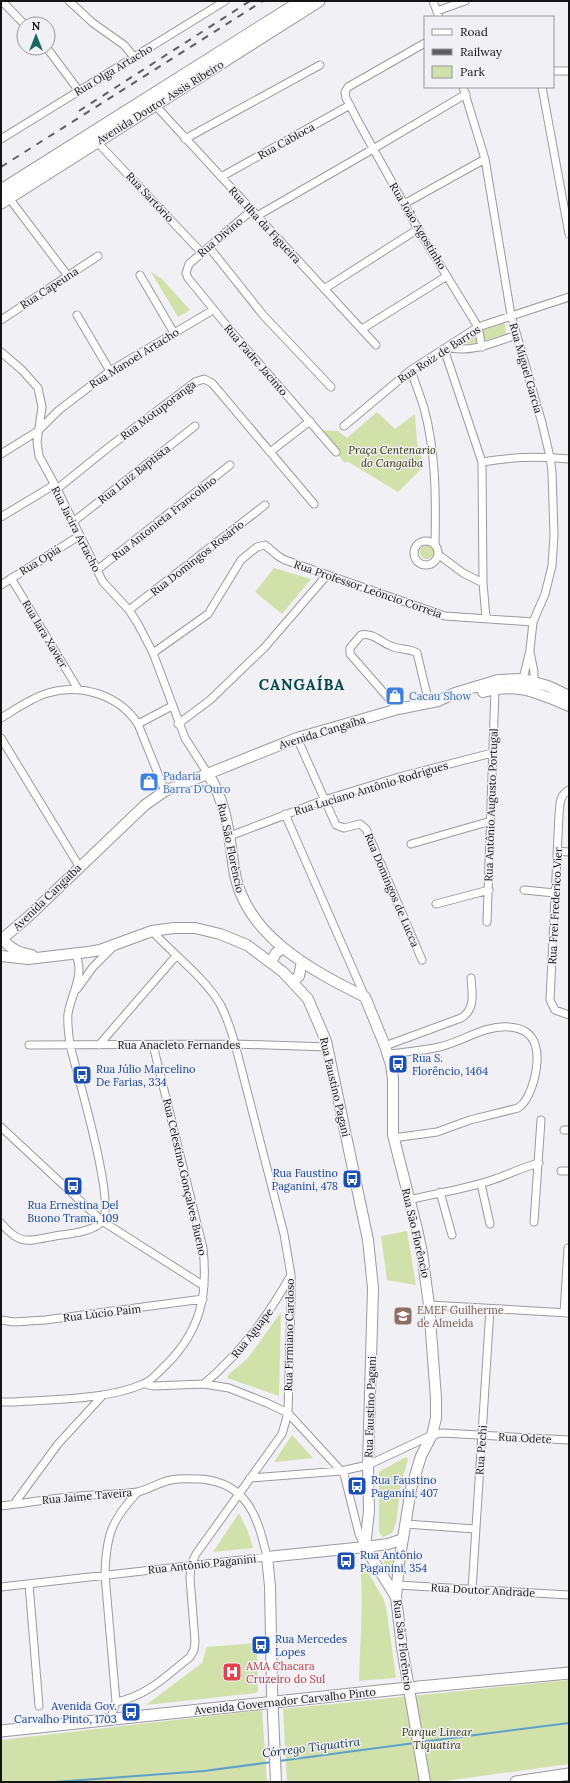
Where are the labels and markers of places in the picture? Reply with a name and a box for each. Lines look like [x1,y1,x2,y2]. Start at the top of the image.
shop icon: Cacau Show [384,685,406,707]
place label: Cacau Show [409,689,471,703]
place label: Padaria Barra D'Ouro [163,769,230,796]
shop icon: Padaria Barra D'Ouro [138,771,160,793]
place label: Rua S. Florêncio, 1464 [412,1051,488,1078]
bus stop icon: Rua S. Florêncio, 1464 [387,1053,409,1075]
place label: Rua Júlio Marcelino De Farias, 334 [96,1062,196,1089]
bus stop icon: Rua Júlio Marcelino De Farias, 334 [71,1064,93,1086]
place label: Rua Faustino Paganini, 478 [272,1166,338,1193]
bus stop icon: Rua Faustino Paganini, 478 [341,1168,363,1190]
bus stop icon: Rua Ernestina Del Buono Trama, 109 [62,1175,84,1197]
place label: Rua Ernestina Del Buono Trama, 109 [27,1198,119,1225]
place label: EMEF Guilherme de Almeida [417,1303,504,1330]
school or university icon: EMEF Guilherme de Almeida [392,1305,414,1327]
place label: Rua Faustino Paganini, 407 [371,1473,438,1500]
bus stop icon: Rua Faustino Paganini, 407 [346,1475,368,1497]
place label: Rua Antônio Paganini, 354 [360,1548,427,1575]
bus stop icon: Rua Antônio Paganini, 354 [335,1550,357,1572]
place label: Rua Mercedes Lopes [275,1632,347,1659]
bus stop icon: Rua Mercedes Lopes [250,1634,272,1656]
place label: AMA Chacara Cruzeiro do Sul [245,1659,325,1686]
hospital icon: AMA Chacara Cruzeiro do Sul [221,1661,243,1683]
place label: Avenida Gov. Carvalho Pinto, 1703 [14,1699,117,1726]
bus stop icon: Avenida Gov. Carvalho Pinto, 1703 [120,1701,142,1723]

